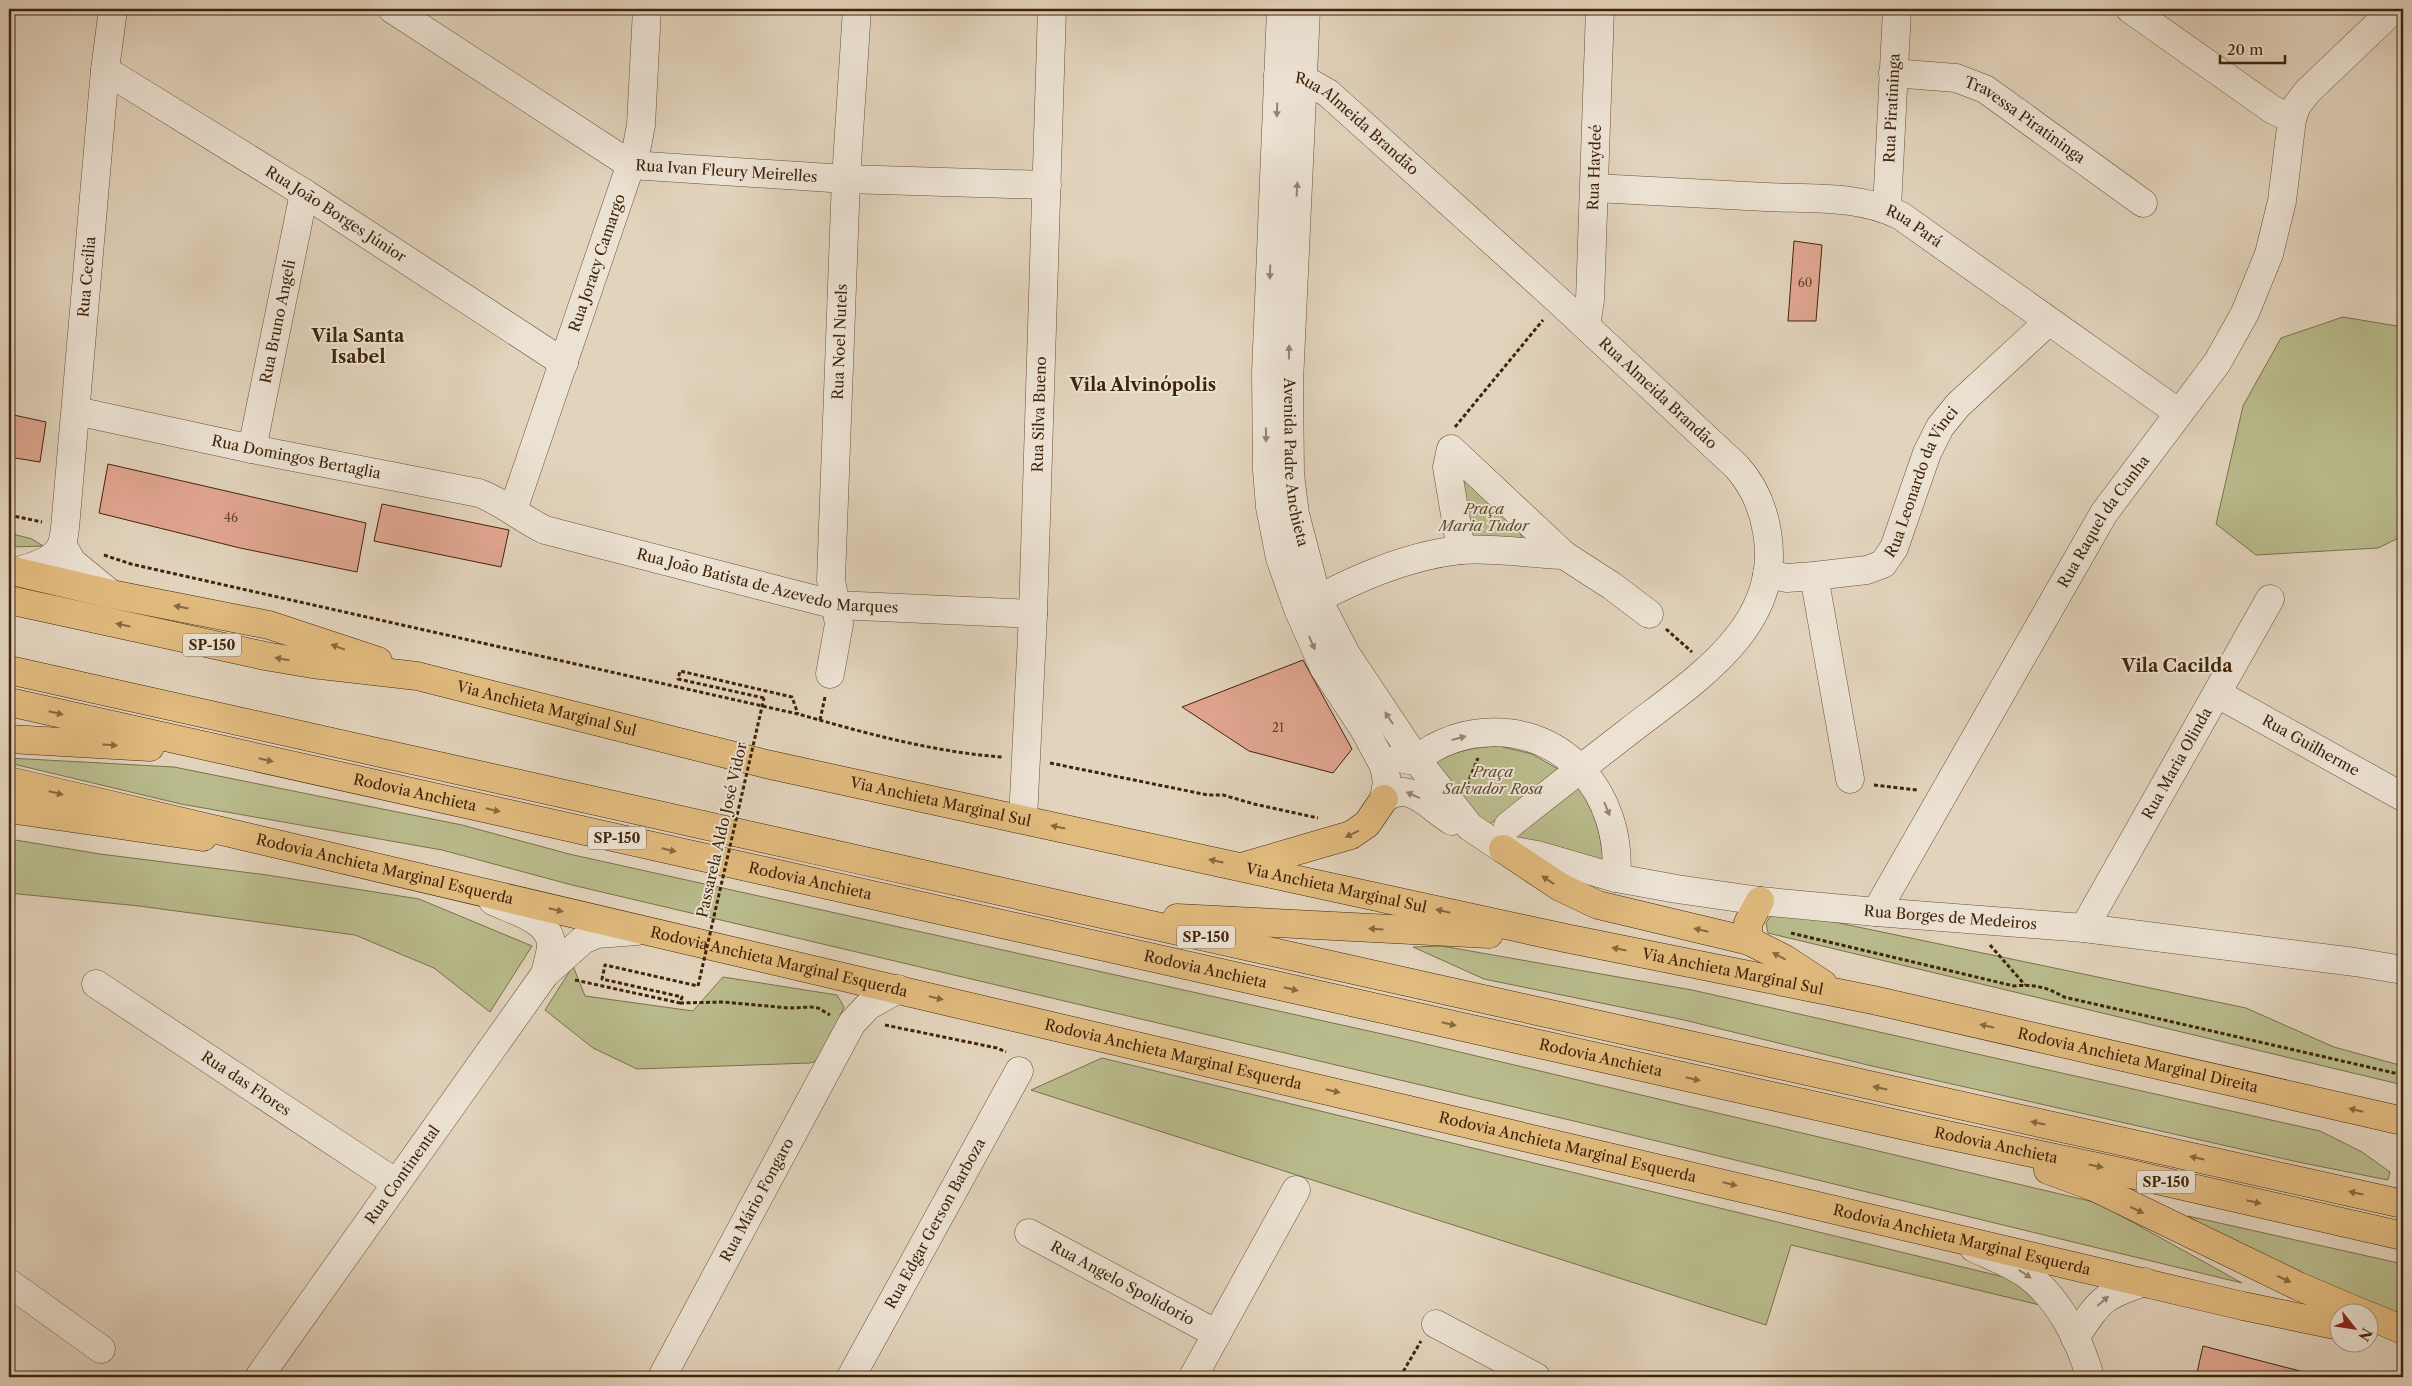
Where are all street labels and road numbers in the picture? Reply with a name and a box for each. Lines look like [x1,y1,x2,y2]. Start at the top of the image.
street label: Rua Piratininga [1879,53,1904,163]
street label: Rua Almeida Brandão [1294,68,1423,179]
street label: Travessa Piratininga [1962,72,2089,167]
street label: Rua Haydeé [1583,124,1605,211]
street label: Rua Ivan Fleury Meirelles [635,155,818,186]
street label: Rua João Borges Júnior [262,161,410,267]
street label: Rua Joracy Camargo [564,191,629,334]
street label: Rua Pará [1883,200,1946,251]
street label: Rua Cecília [73,235,99,318]
street label: Rua Bruno Angeli [256,258,299,385]
street label: Rua Noel Nutels [828,283,851,400]
street label: Rua Almeida Brandão [1595,333,1721,453]
street label: Rua Silva Bueno [1027,356,1050,473]
street label: Avenida Padre Anchieta [1280,377,1313,548]
street label: Rua Leonardo da Vinci [1880,402,1962,561]
street label: Rua Domingos Bertaglia [210,431,383,483]
street label: Rua Raquel da Cunha [2053,451,2153,591]
street label: Rua João Batista de Azevedo Marques [635,544,899,617]
road number: SP-150 [183,634,241,656]
street label: Via Anchieta Marginal Sul [454,676,639,740]
street label: Rua Maria Olinda [2137,704,2216,822]
street label: Rua Guilherme [2259,710,2363,780]
street label: Passarela Aldo José Vidor [692,740,751,919]
street label: Rodovia Anchieta [352,769,479,815]
street label: Via Anchieta Marginal Sul [848,772,1033,831]
road number: SP-150 [588,826,646,850]
street label: Rodovia Anchieta Marginal Esquerda [254,829,516,908]
street label: Rodovia Anchieta [747,858,874,904]
street label: Via Anchieta Marginal Sul [1243,859,1429,917]
street label: Rua Borges de Medeiros [1863,901,2038,933]
street label: Rodovia Anchieta Marginal Esquerda [649,922,910,1001]
road number: SP-150 [1177,926,1235,949]
street label: Via Anchieta Marginal Sul [1639,944,1826,999]
street label: Rodovia Anchieta [1142,946,1269,992]
street label: Rodovia Anchieta Marginal Esquerda [1043,1015,1304,1094]
street label: Rodovia Anchieta Marginal Direita [2016,1023,2260,1097]
street label: Rodovia Anchieta [1537,1034,1664,1080]
street label: Rua das Flores [198,1046,295,1120]
street label: Rodovia Anchieta Marginal Esquerda [1437,1107,1698,1186]
street label: Rua Continental [361,1121,444,1228]
street label: Rodovia Anchieta [1933,1123,2060,1167]
street label: Rua Mário Fongaro [716,1134,798,1265]
street label: Rua Edgar Gerson Barboza [880,1135,989,1312]
road number: SP-150 [2137,1170,2195,1194]
street label: Rodovia Anchieta Marginal Esquerda [1831,1200,2093,1279]
street label: Rua Angelo Spolidorio [1047,1236,1198,1329]

